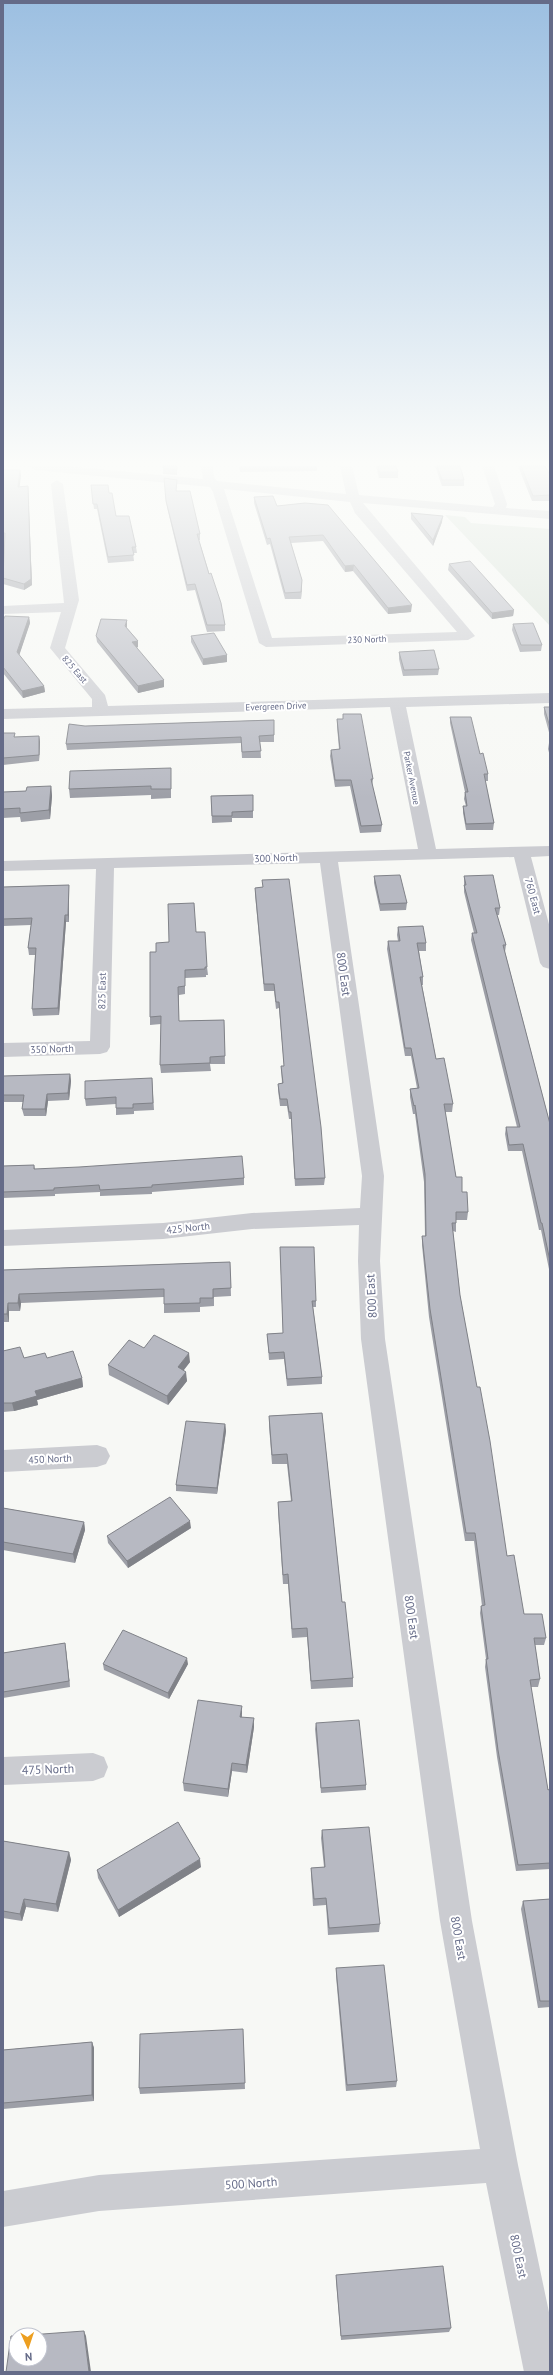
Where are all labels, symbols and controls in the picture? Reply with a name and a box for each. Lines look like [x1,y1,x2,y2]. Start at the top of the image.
street label: 230 North [347,633,387,645]
street label: 825 East [60,653,90,685]
street label: Evergreen Drive [245,699,307,713]
street label: Parker Avenue [401,750,423,806]
street label: 300 North [254,851,298,865]
street label: 760 East [522,876,544,916]
street label: 800 East [333,951,355,997]
street label: 825 East [95,972,109,1010]
street label: 350 North [30,1042,74,1056]
street label: 425 North [166,1219,210,1237]
street label: 800 East [362,1273,380,1319]
street label: 450 North [28,1451,72,1467]
street label: 800 East [401,1594,423,1640]
street label: 475 North [22,1761,74,1777]
street label: 800 East [448,1915,470,1961]
street label: 500 North [224,2174,278,2192]
street label: 800 East [507,2233,531,2279]
north arrow [8,2327,48,2367]
text: N [25,2350,33,2364]

